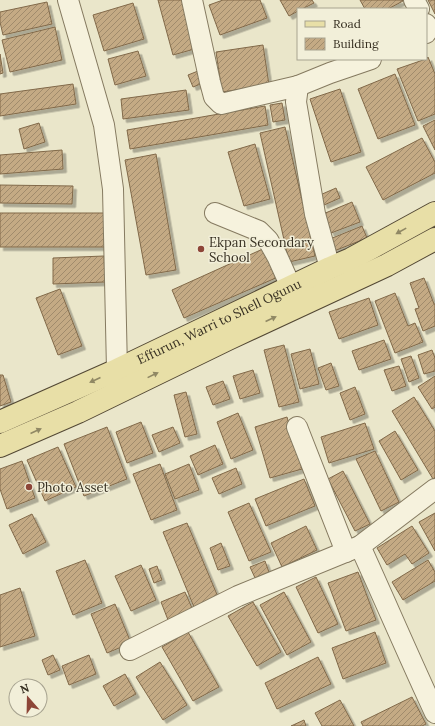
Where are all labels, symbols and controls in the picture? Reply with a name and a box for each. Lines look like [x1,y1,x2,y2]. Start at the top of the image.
legend [297,8,427,60]
text: Road [333,16,361,31]
text: Building [333,36,379,51]
one-way arrow [395,228,407,235]
place label: Ekpan Secondary School [209,234,314,266]
marker: Ekpan Secondary School [196,244,206,254]
street label: Effurun, Warri to Shell Ogunu [134,275,304,368]
one-way arrow [265,316,276,322]
one-way arrow [148,372,159,378]
one-way arrow [90,377,101,383]
one-way arrow [30,427,42,433]
place label: Photo Asset [37,479,108,496]
marker: Photo Asset [24,482,34,492]
north arrow [8,678,48,718]
text: N [18,680,31,697]

